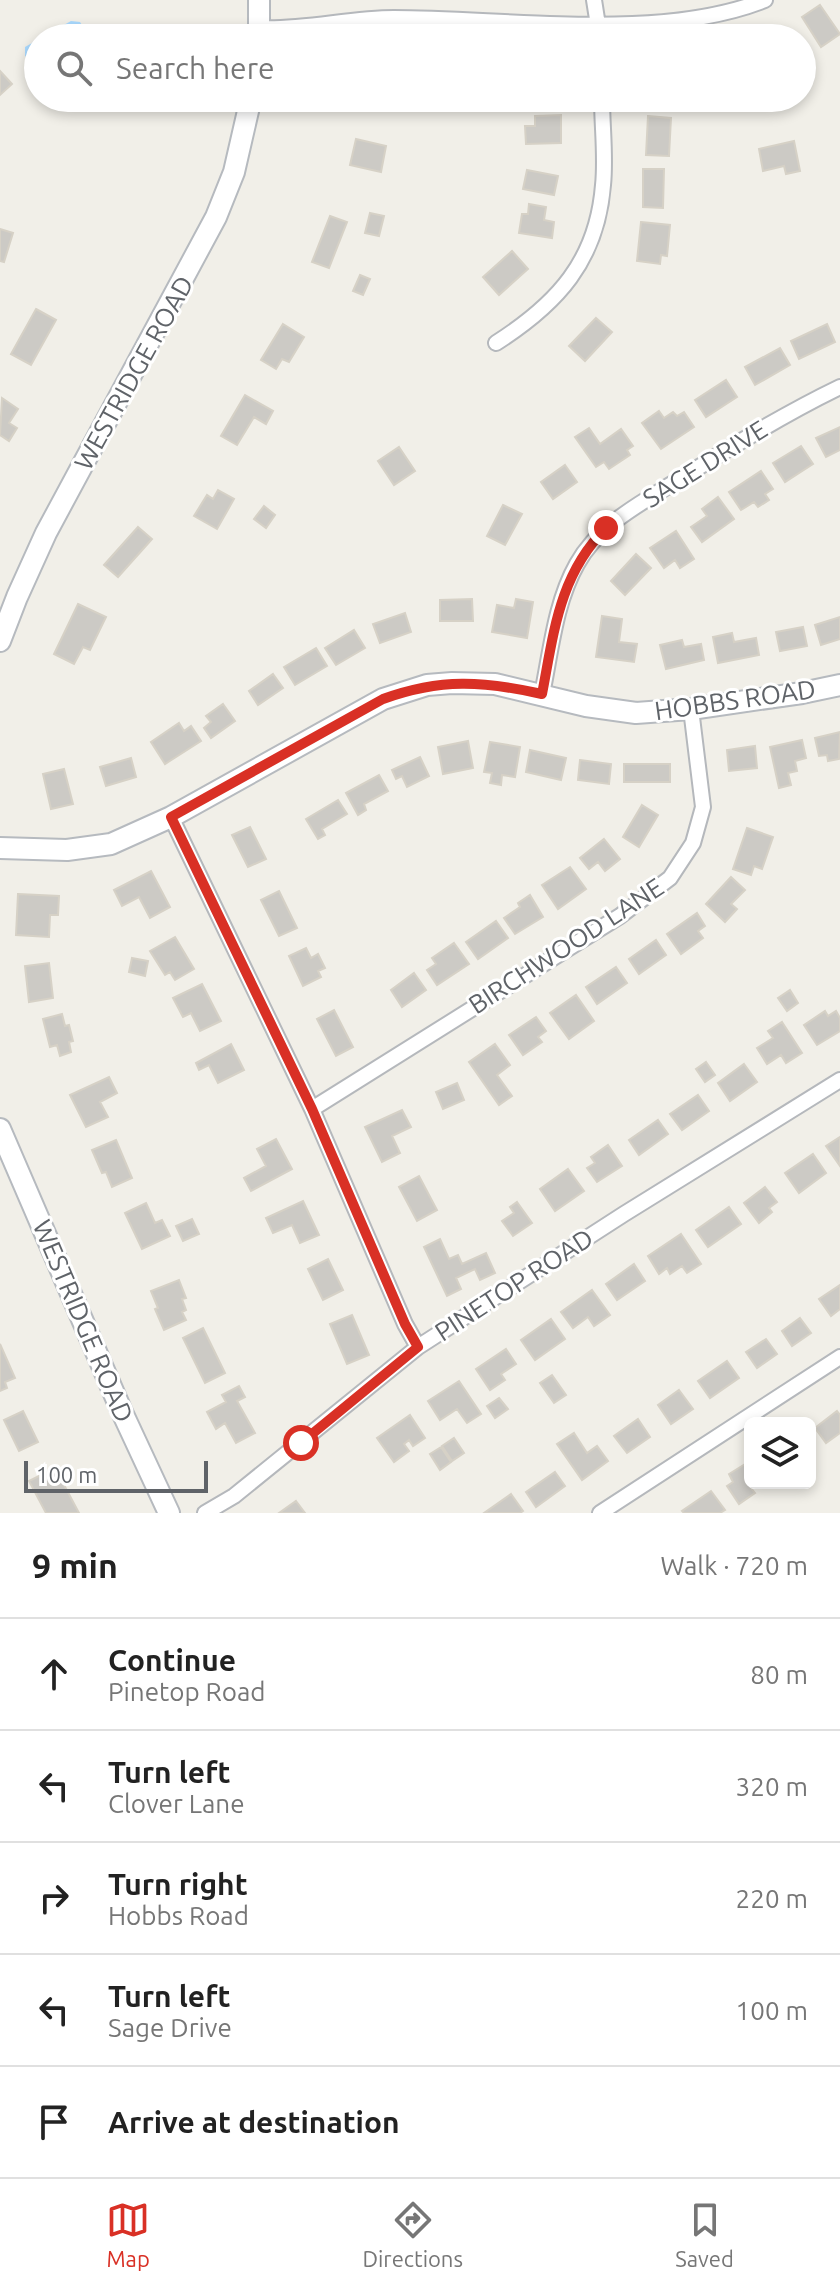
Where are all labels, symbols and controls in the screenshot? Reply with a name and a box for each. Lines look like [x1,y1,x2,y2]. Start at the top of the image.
search box [24,24,816,112]
icon: search [52,46,96,90]
text: Search here [116,51,275,85]
street label: WESTRIDGE ROAD [68,271,199,475]
street label: SAGE DRIVE [638,414,772,513]
route end [588,510,624,546]
street label: HOBBS ROAD [653,674,817,725]
street label: BIRCHWOOD LANE [463,872,668,1019]
street label: WESTRIDGE ROAD [28,1215,139,1426]
street label: PINETOP ROAD [429,1223,598,1346]
map controls [744,1417,816,1489]
button: layers [744,1417,816,1489]
route start [283,1425,319,1461]
scale bar [24,1457,208,1493]
text: 100 m [36,1462,97,1487]
text: 9 min [32,1546,118,1584]
text: Walk · 720 m [660,1551,808,1580]
text: Continue [108,1643,236,1677]
icon: ahead [32,1652,76,1696]
text: 80 m [750,1660,808,1689]
text: Pinetop Road [108,1677,266,1706]
text: Turn left [108,1755,230,1789]
icon: left [32,1764,76,1808]
text: 320 m [736,1772,808,1801]
text: Clover Lane [108,1789,245,1818]
text: Turn right [108,1867,248,1901]
icon: right [32,1876,76,1920]
text: 220 m [736,1884,808,1913]
text: Hobbs Road [108,1901,249,1930]
text: Turn left [108,1979,230,2013]
icon: left [32,1988,76,2032]
text: 100 m [736,1996,808,2025]
text: Sage Drive [108,2013,232,2042]
icon: arrive [32,2100,76,2144]
text: Arrive at destination [108,2105,400,2139]
tab: Map [106,2198,150,2271]
tab: Directions [362,2198,463,2271]
tab: Saved [675,2198,734,2271]

